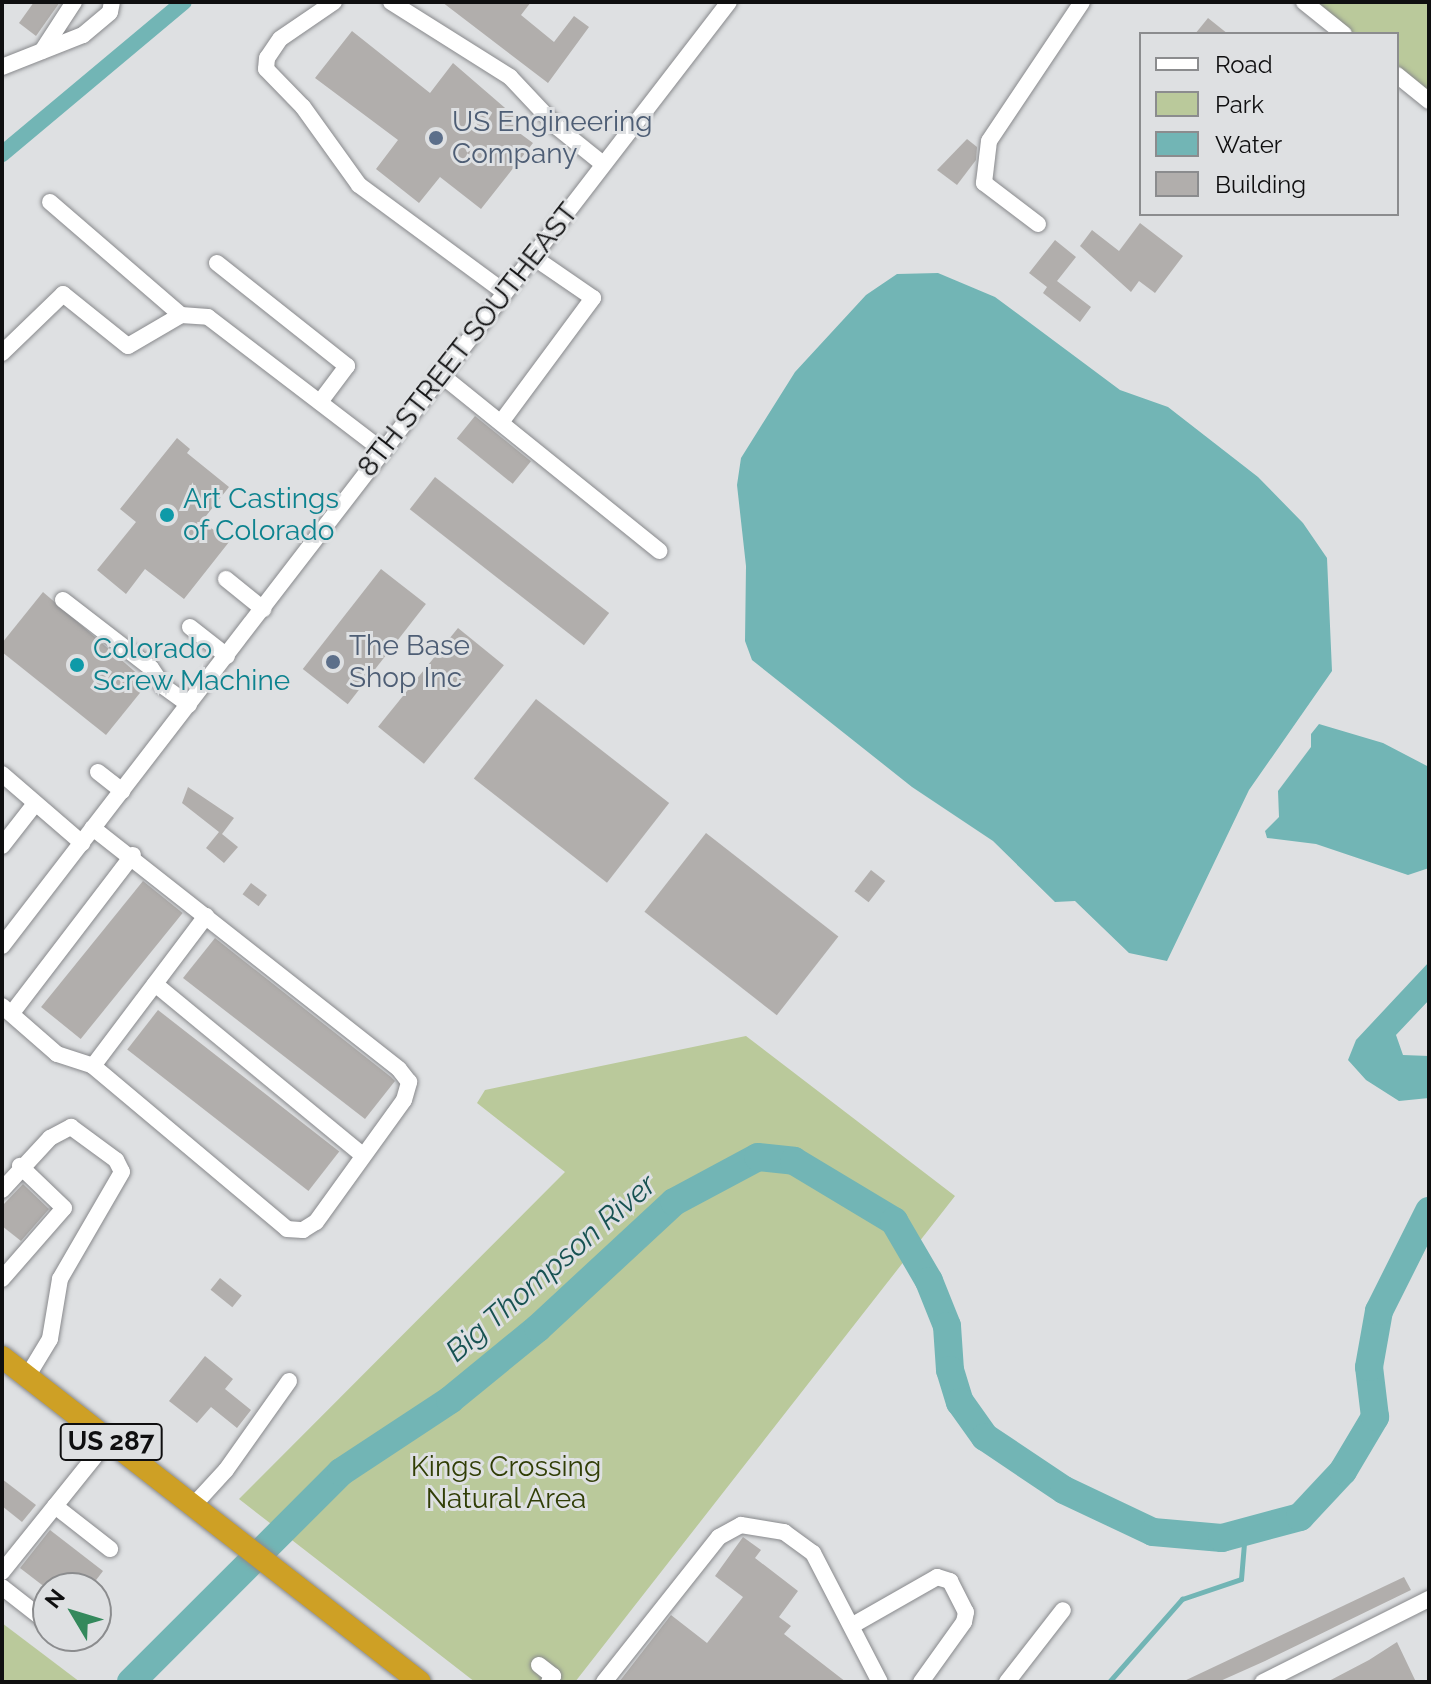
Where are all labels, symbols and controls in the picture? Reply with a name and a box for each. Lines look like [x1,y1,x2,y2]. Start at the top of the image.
legend [1139,32,1399,216]
text: Road [1215,50,1273,79]
text: Park [1215,90,1264,119]
place label: US Engineering Company [452,105,653,171]
marker: US Engineering Company [427,129,445,147]
text: Water [1215,130,1282,159]
text: Building [1215,170,1306,199]
street label: 8TH STREET SOUTHEAST [351,196,585,484]
place label: Art Castings of Colorado [183,482,339,548]
marker: Art Castings of Colorado [158,506,176,524]
place label: The Base Shop Inc [349,629,470,695]
place label: Colorado Screw Machine [93,632,291,698]
marker: The Base Shop Inc [324,653,342,671]
marker: Colorado Screw Machine [68,656,86,674]
water label: Big Thompson River [438,1167,664,1369]
road number: US 287 [59,1420,163,1464]
park label: Kings Crossing Natural Area [411,1450,601,1516]
north arrow [32,1572,112,1652]
text: N [39,1584,70,1613]

